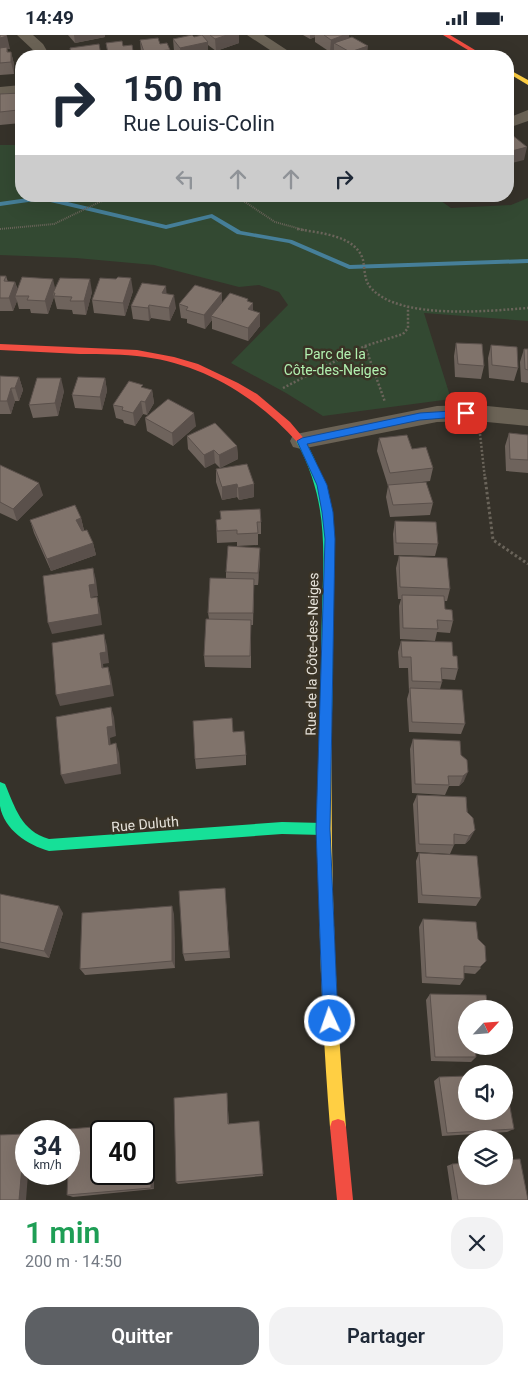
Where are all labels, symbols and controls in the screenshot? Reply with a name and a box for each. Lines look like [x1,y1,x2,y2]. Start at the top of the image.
text: 14:49 [25,6,74,29]
text: 150 m [123,69,222,110]
icon: right [40,70,105,135]
text: Rue Louis-Colin [123,111,275,136]
icon: left [171,165,199,193]
icon: ahead [224,165,252,193]
icon: ahead [277,165,305,193]
icon: right [330,165,358,193]
park label: Parc de la Côte-des-Neiges [284,346,386,378]
pin [445,392,487,434]
icon: arrive [452,399,480,427]
street label: Rue de la Côte-des-Neiges [303,572,321,736]
street label: Rue Duluth [111,813,179,835]
position arrow [303,994,355,1046]
north arrow [458,1000,512,1055]
map controls [458,1000,513,1185]
button: sound [458,1065,513,1120]
speed limit sign: 40 [90,1120,155,1185]
button: layers [458,1130,513,1185]
text: 34 [33,1132,62,1161]
text: km/h [33,1158,62,1172]
text: 1 min [25,1215,100,1250]
button: close [451,1217,503,1269]
text: 200 m · 14:50 [25,1252,122,1271]
button: Quitter [25,1307,259,1365]
button: Partager [269,1307,503,1365]

